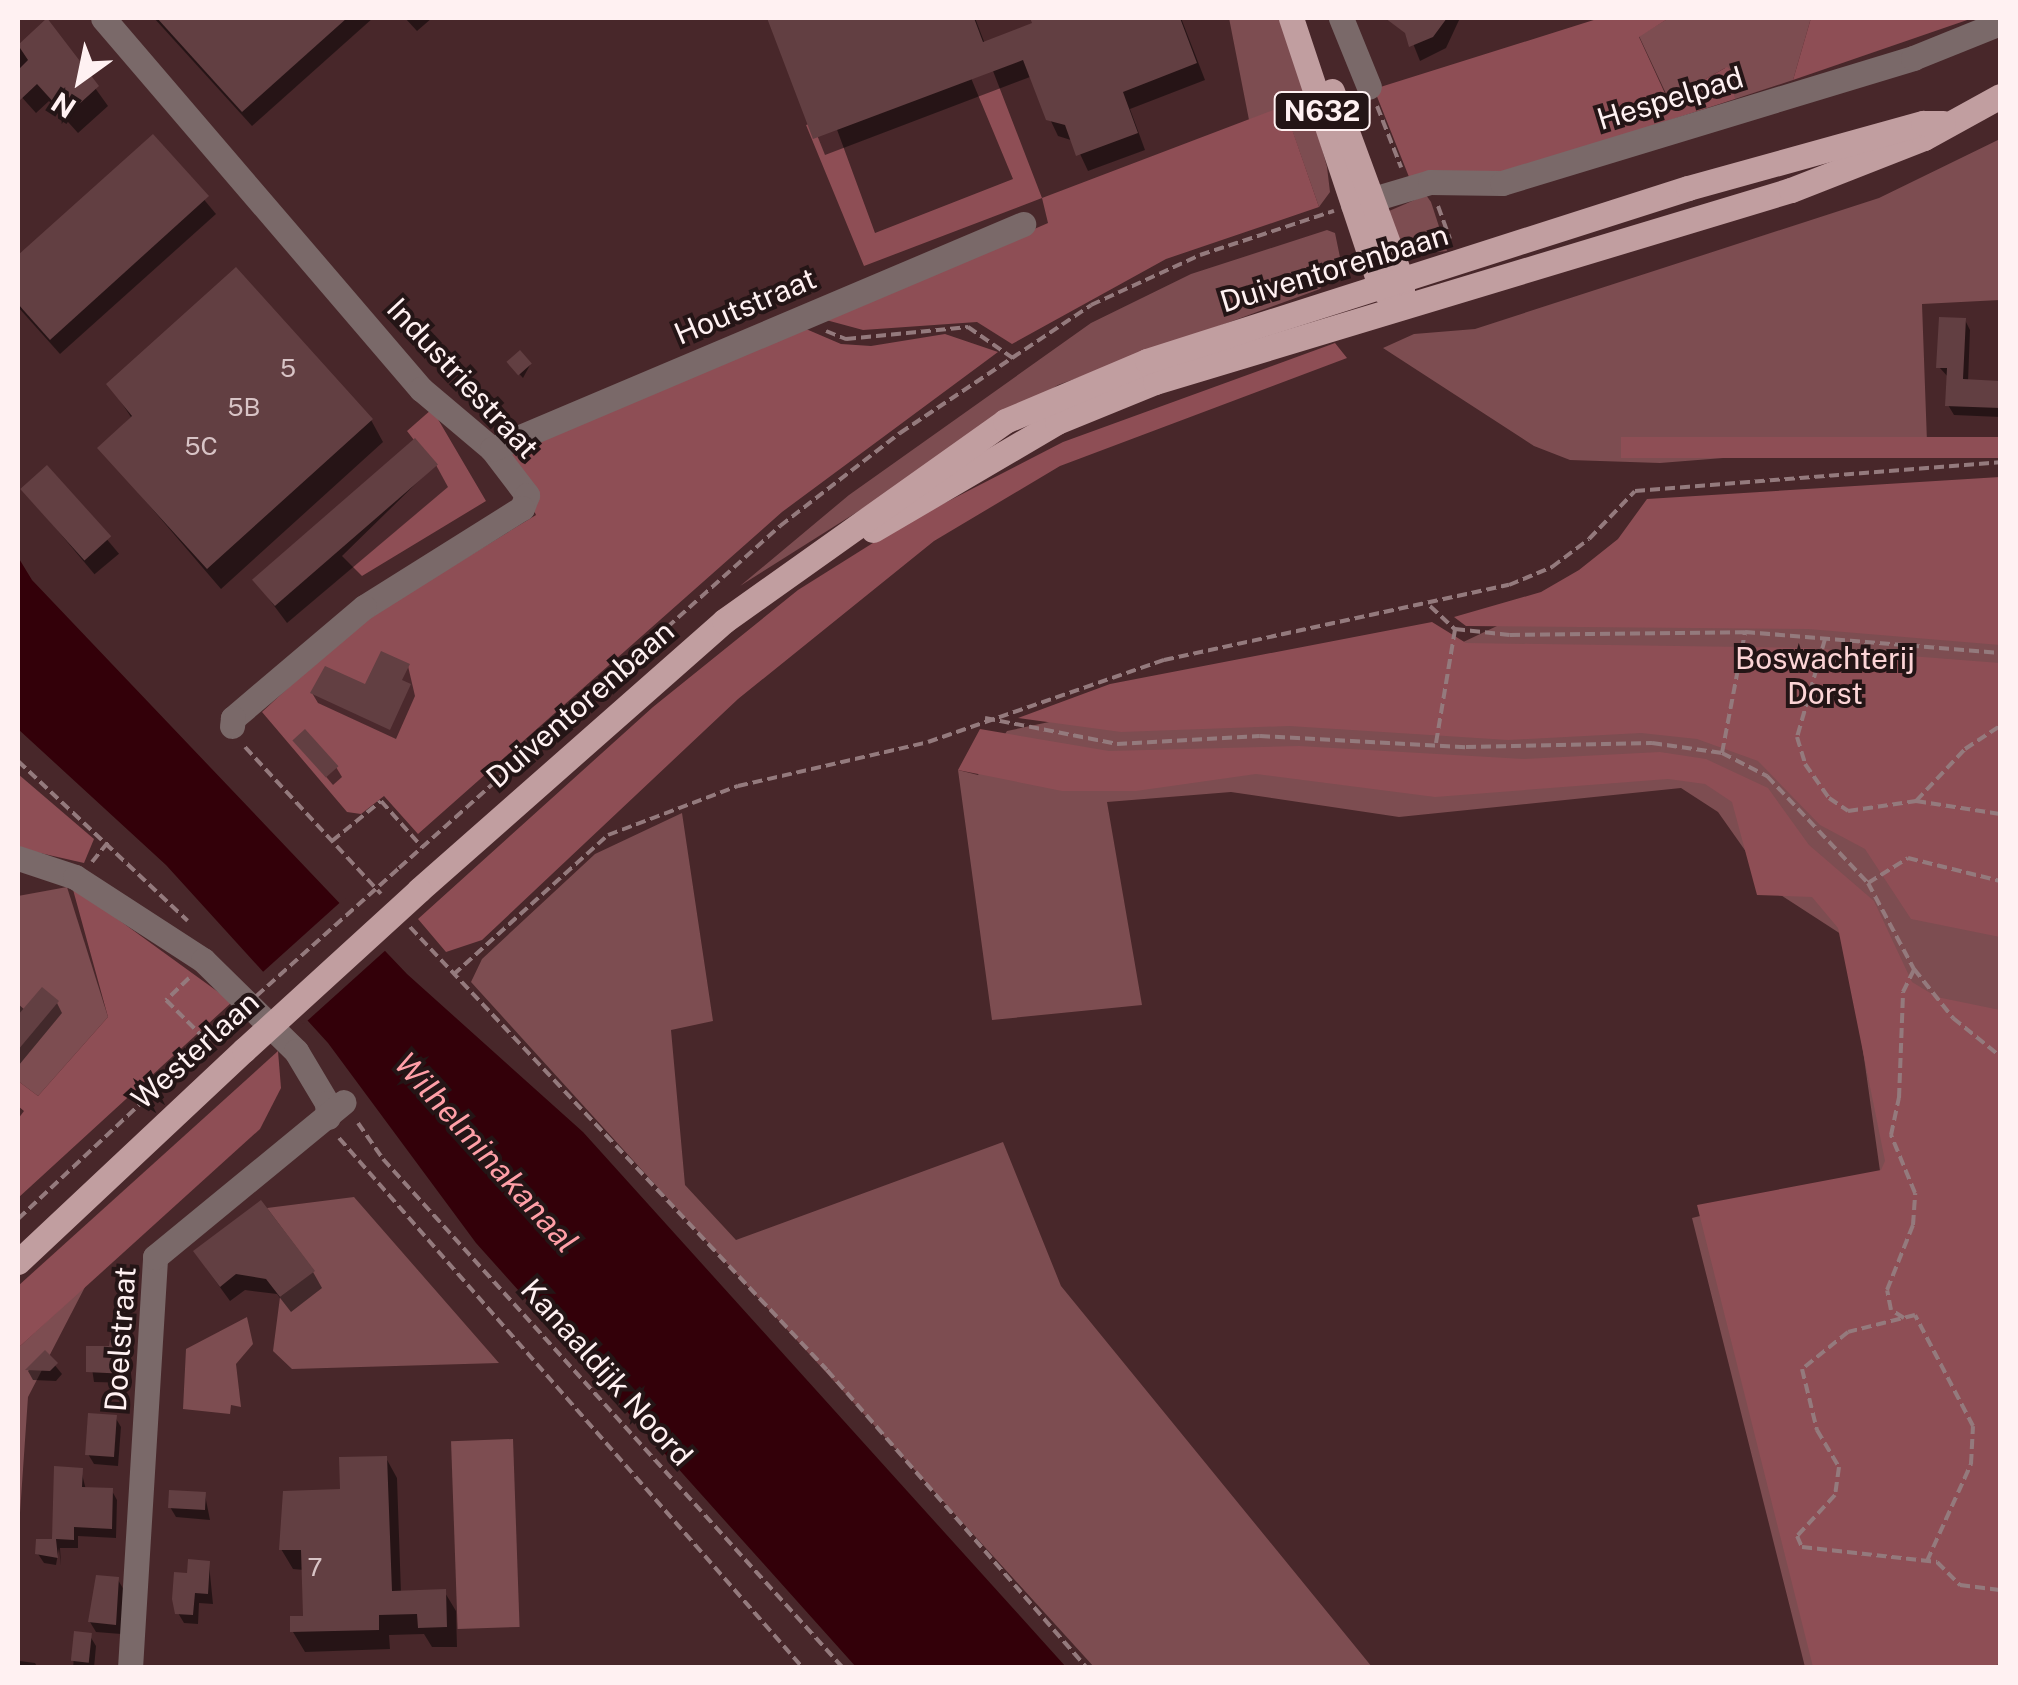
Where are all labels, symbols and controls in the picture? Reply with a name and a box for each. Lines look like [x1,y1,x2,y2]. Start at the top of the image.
north arrow [30,30,130,130]
street label: Hespelpad [1593,59,1747,137]
text: N [45,86,82,125]
road number: N632 [1272,88,1372,134]
street label: Duiventorenbaan [1216,216,1452,320]
street label: Houtstraat [669,260,821,352]
street label: Industriestraat [380,291,546,465]
house number: 5 [280,353,296,383]
house number: 5B [228,392,260,422]
house number: 5C [184,431,218,461]
street label: Duiventorenbaan [479,613,681,795]
park label: Boswachterij Dorst [1735,640,1915,710]
street label: Westerlaan [124,984,266,1116]
water label: Wilhelminakanaal [386,1045,586,1261]
street label: Doelstraat [97,1265,143,1413]
street label: Kanaaldijk Noord [514,1271,700,1473]
house number: 7 [307,1552,323,1582]

